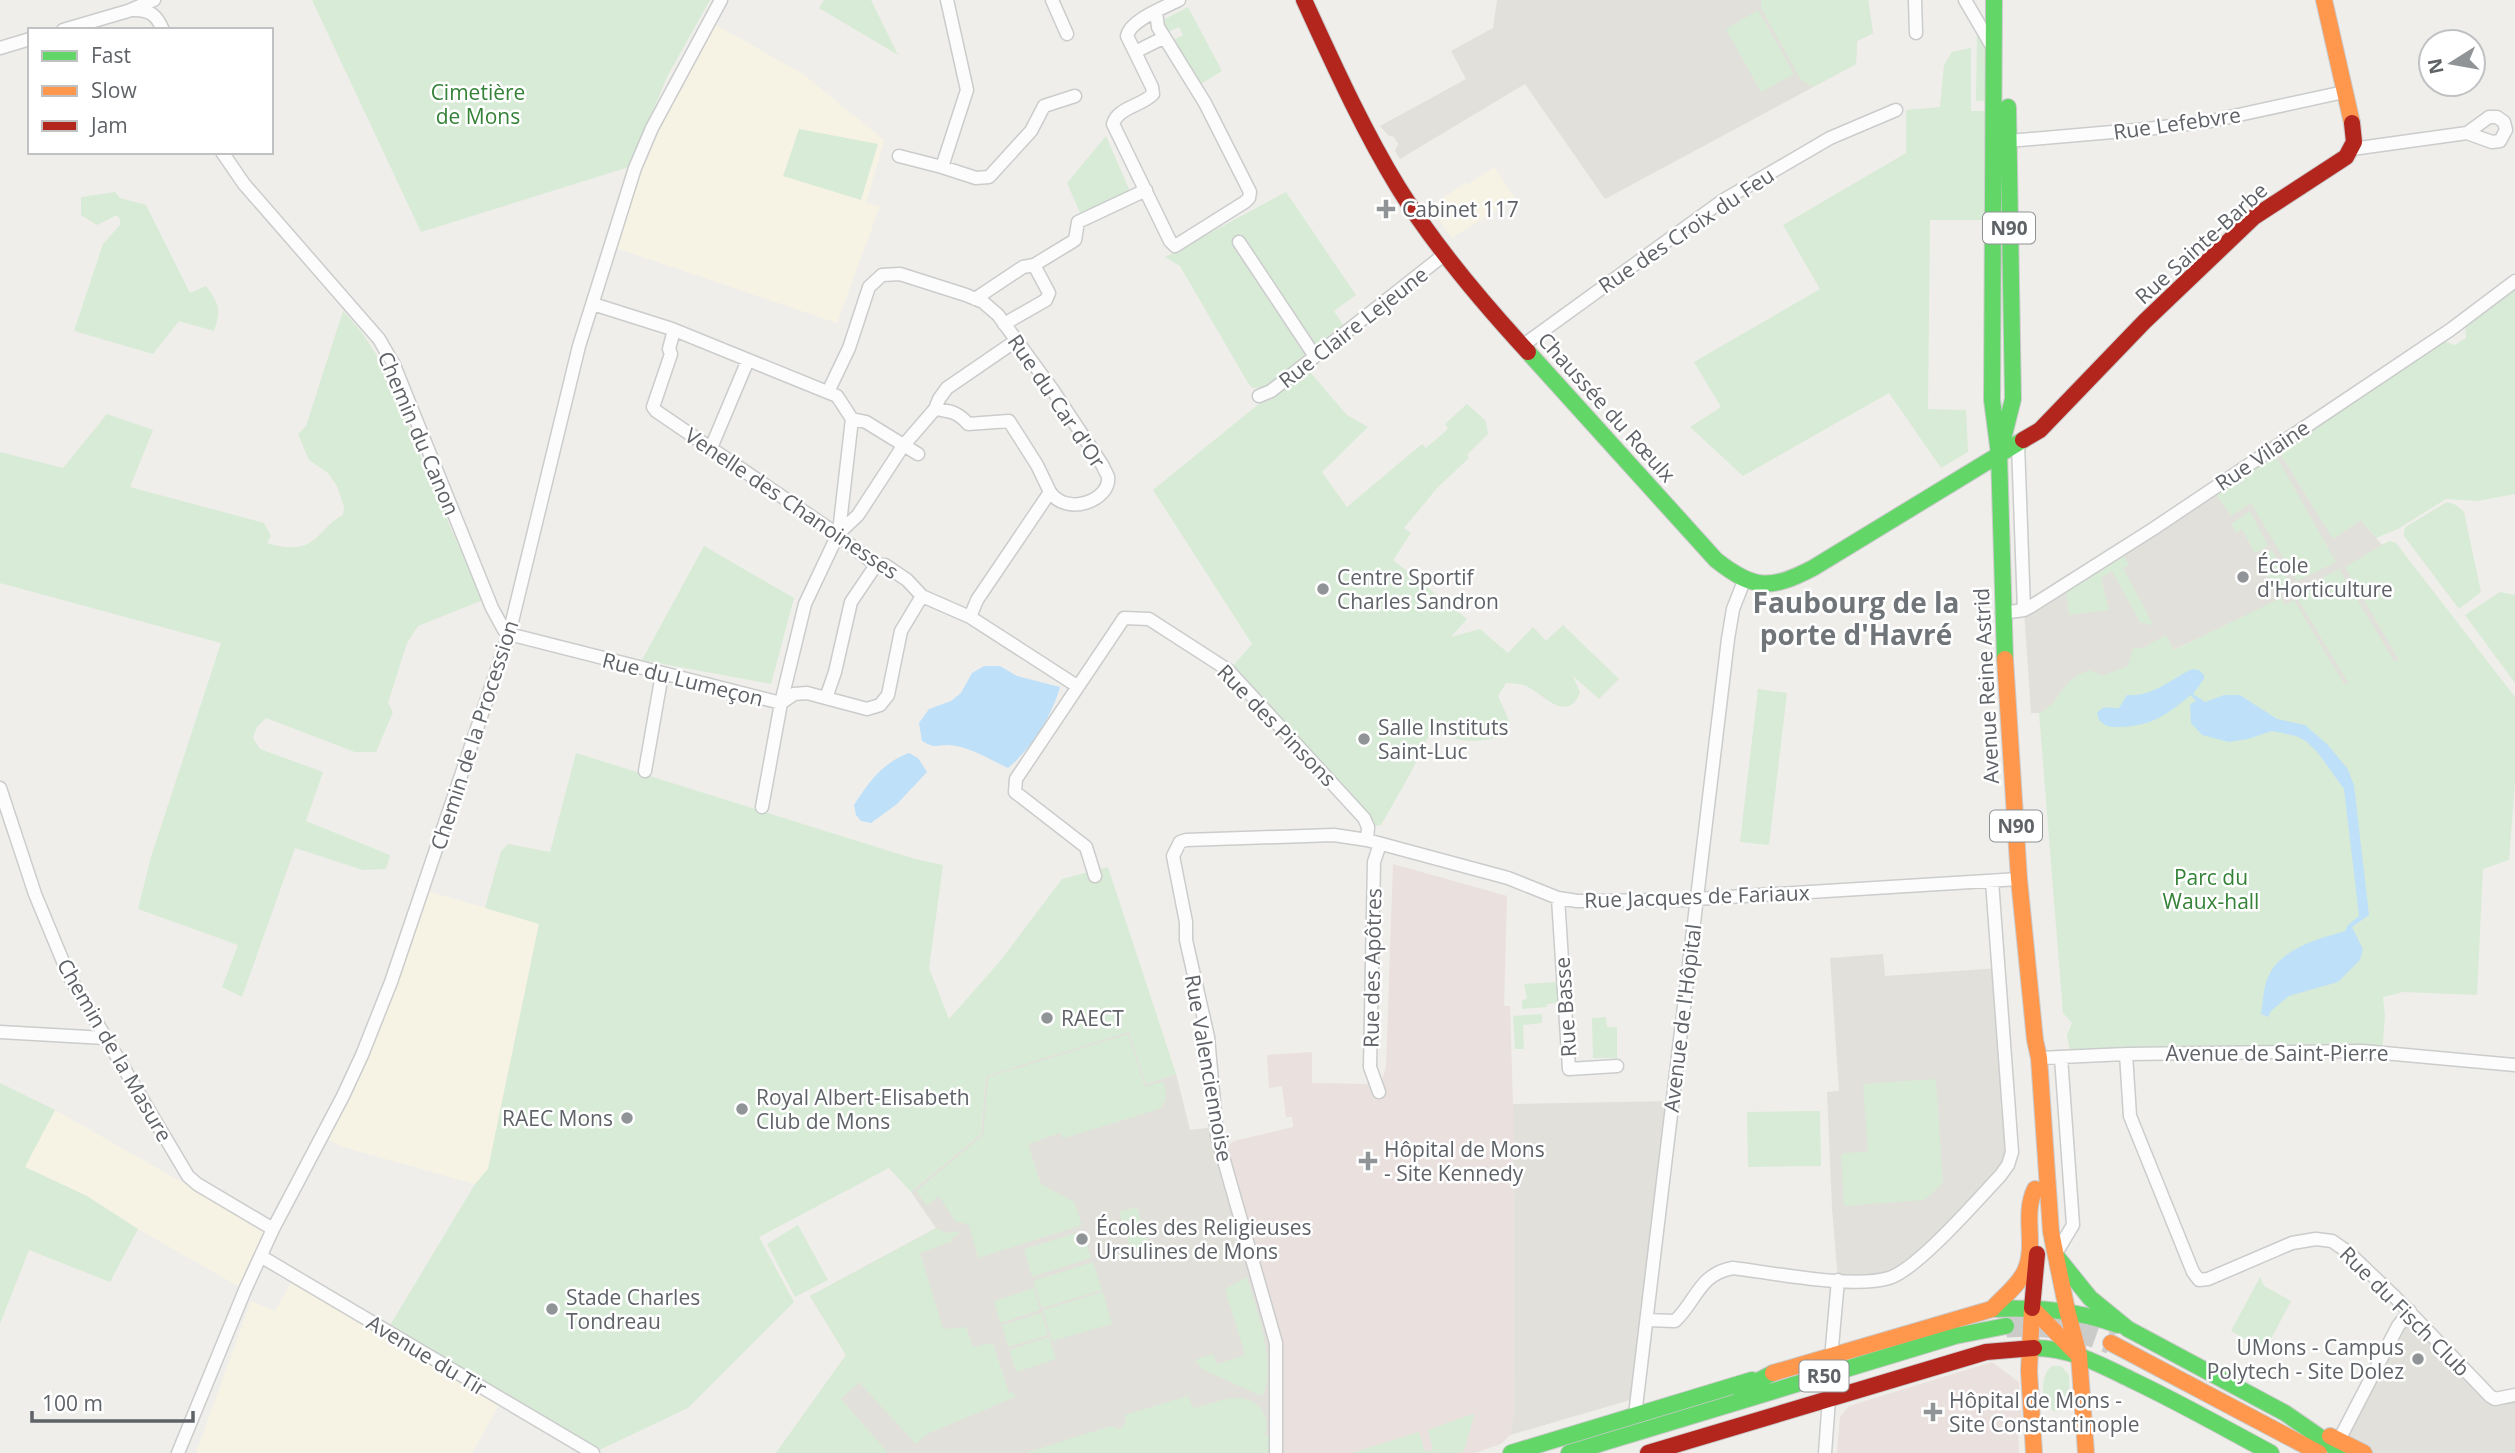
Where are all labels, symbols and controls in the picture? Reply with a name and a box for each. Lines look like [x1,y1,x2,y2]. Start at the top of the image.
legend [28,28,273,154]
north arrow [2417,28,2487,98]
text: Fast [91,41,131,69]
text: N [2421,56,2450,76]
text: Slow [91,76,137,104]
park label: Cimetière de Mons [431,78,525,130]
street label: Rue Lefebvre [2111,100,2243,146]
text: Jam [89,111,128,139]
street label: Rue des Croix du Feu [1593,161,1779,299]
street label: Rue Sainte-Barbe [2129,176,2273,310]
place label: Cabinet 117 [1402,195,1519,223]
marker: Cabinet 117 [1376,199,1396,219]
road number: N90 [1983,212,2035,244]
street label: Rue Claire Lejeune [1273,260,1433,394]
street label: Chaussée du Rœulx [1532,326,1682,488]
street label: Rue du Car d'Or [1002,329,1112,474]
street label: Chemin du Canon [372,347,466,519]
street label: Rue Vilaine [2209,413,2315,497]
street label: Venelle des Chanoinesses [680,421,904,585]
place label: École d'Horticulture [2257,551,2393,603]
place label: Centre Sportif Charles Sandron [1337,563,1499,615]
marker: École d'Horticulture [2235,569,2251,585]
marker: Centre Sportif Charles Sandron [1315,581,1331,597]
district label: Faubourg de la porte d'Havré [1753,583,1959,653]
street label: Avenue Reine Astrid [1967,587,2005,785]
street label: Chemin de la Procession [424,617,524,853]
street label: Rue du Lumeçon [600,645,766,713]
street label: Rue des Pinsons [1212,658,1342,792]
place label: Salle Instituts Saint-Luc [1378,713,1508,765]
marker: Salle Instituts Saint-Luc [1356,731,1372,747]
road number: N90 [1990,810,2042,842]
park label: Parc du Waux-hall [2163,863,2259,915]
street label: Rue Jacques de Fariaux [1584,878,1810,914]
street label: Rue des Apôtres [1357,888,1387,1048]
street label: Avenue de l'Hôpital [1657,922,1707,1114]
street label: Chemin de la Masure [51,953,179,1147]
street label: Rue Basse [1548,956,1582,1058]
street label: Rue Valenciennoise [1179,972,1239,1164]
place label: RAECT [1061,1004,1124,1032]
marker: RAECT [1039,1010,1055,1026]
street label: Avenue de Saint-Pierre [2166,1039,2388,1067]
place label: Royal Albert-Elisabeth Club de Mons [756,1083,970,1135]
marker: Royal Albert-Elisabeth Club de Mons [734,1101,750,1117]
place label: RAEC Mons [502,1104,613,1132]
marker: RAEC Mons [619,1110,635,1126]
place label: Hôpital de Mons - Site Kennedy [1384,1135,1545,1187]
marker: Hôpital de Mons - Site Kennedy [1358,1151,1378,1171]
place label: Écoles des Religieuses Ursulines de Mons [1096,1213,1312,1265]
marker: Écoles des Religieuses Ursulines de Mons [1074,1231,1090,1247]
street label: Rue du Fisch Club [2334,1240,2476,1382]
place label: Stade Charles Tondreau [566,1283,700,1335]
marker: Stade Charles Tondreau [544,1301,560,1317]
street label: Avenue du Tir [362,1308,493,1402]
place label: UMons - Campus Polytech - Site Dolez [2207,1333,2404,1385]
marker: UMons - Campus Polytech - Site Dolez [2410,1351,2426,1367]
road number: R50 [1800,1360,1848,1392]
scale bar [32,1380,192,1424]
place label: Hôpital de Mons - Site Constantinople [1949,1386,2140,1438]
text: 100 m [42,1389,103,1417]
marker: Hôpital de Mons - Site Constantinople [1923,1402,1943,1422]

